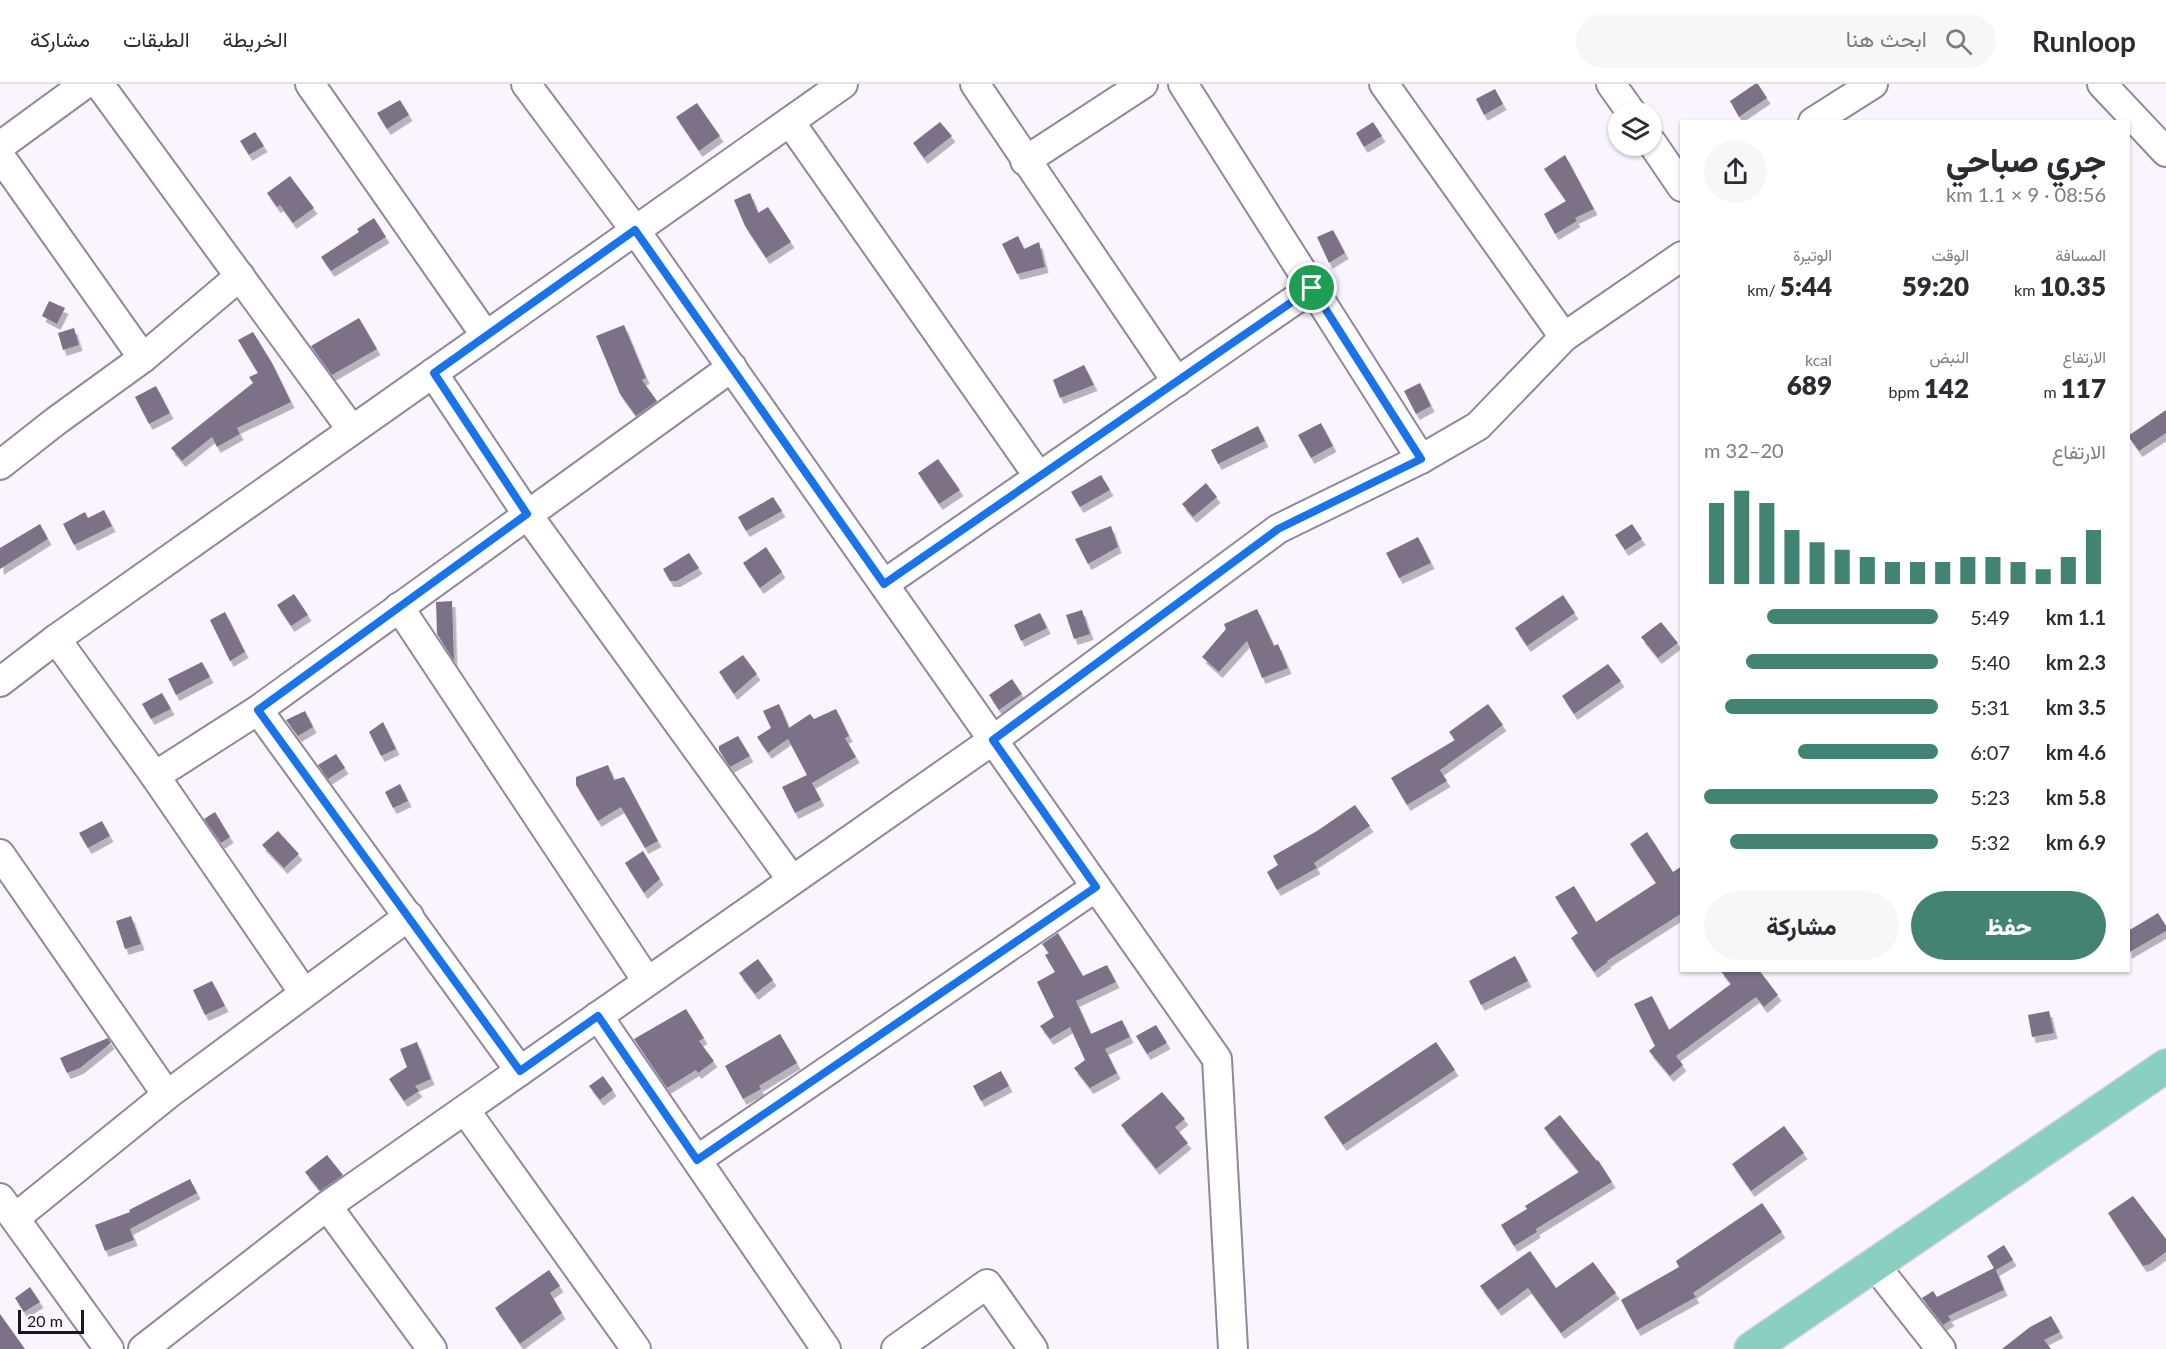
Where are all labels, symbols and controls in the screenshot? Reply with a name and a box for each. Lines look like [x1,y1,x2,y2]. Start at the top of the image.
search box [1576,14,1996,68]
text: Runloop [2032,24,2136,58]
text: ابحث هنا [1846,25,1927,52]
icon: search [1942,25,1975,58]
text: مشاركة [30,26,90,51]
text: الطبقات [123,26,190,51]
text: الخريطة [223,26,288,51]
map controls [1608,102,1662,156]
button: layers [1608,102,1662,156]
text: جري صباحي [1946,139,2106,179]
button: share [1704,140,1767,203]
text: 08:56 · 9 × 1.1 km [1946,182,2106,206]
text: الوتيرة [1793,245,1832,264]
text: الوقت [1931,245,1969,264]
text: المسافة [2055,245,2106,264]
pin [1286,262,1337,313]
text: 5:44 [1780,270,1832,302]
text: 59:20 [1902,270,1969,302]
text: 10.35 [2039,270,2106,302]
icon: arrive [1295,271,1328,304]
text: /km [1747,280,1780,299]
text: km [2014,280,2039,299]
text: النبض [1929,347,1969,366]
text: الارتفاع [2063,347,2106,366]
text: kcal [1805,350,1832,369]
text: 689 [1787,369,1832,401]
text: 142 [1924,372,1969,404]
text: 117 [2061,372,2106,404]
text: bpm [1889,382,1924,401]
text: m [2043,382,2061,401]
text: 20–32 m [1704,438,1784,462]
text: الارتفاع [2052,439,2106,463]
text: 5:49 [1970,605,2010,629]
text: 1.1 km [2046,605,2106,629]
text: 5:40 [1970,650,2010,674]
text: 2.3 km [2046,650,2106,674]
text: 5:31 [1970,695,2010,719]
text: 3.5 km [2046,695,2106,719]
text: 6:07 [1970,740,2010,764]
text: 4.6 km [2046,740,2106,764]
text: 5:23 [1970,785,2010,809]
text: 5.8 km [2046,785,2106,809]
text: 5:32 [1970,830,2010,854]
text: 6.9 km [2046,830,2106,854]
button: مشاركة [1704,891,1899,960]
button: حفظ [1911,891,2106,960]
scale bar [18,1307,84,1334]
text: 20 m [27,1311,63,1330]

